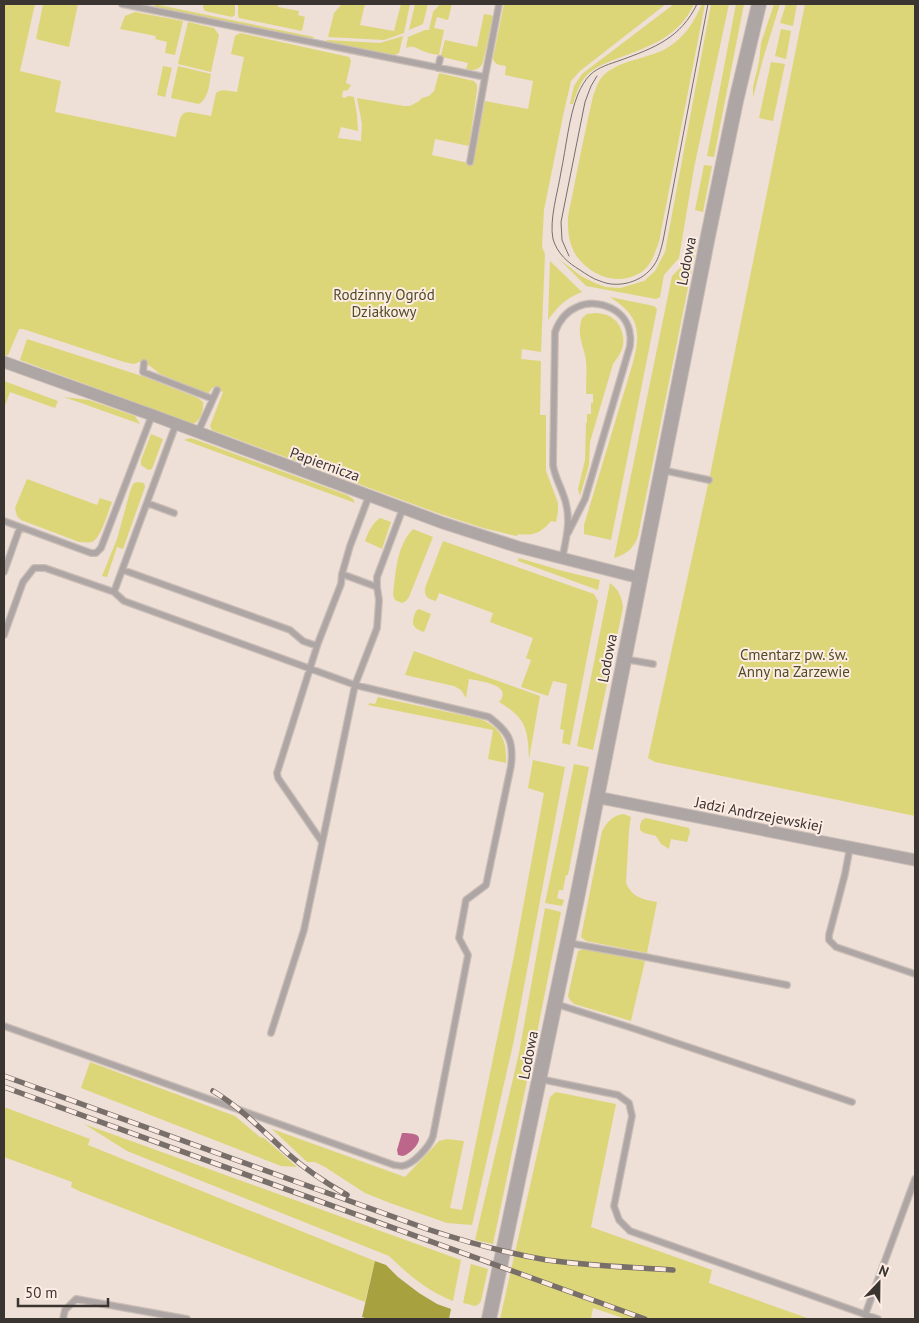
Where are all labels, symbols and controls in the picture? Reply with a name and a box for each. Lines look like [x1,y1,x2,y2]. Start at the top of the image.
street label: Lodowa [672,235,700,287]
park label: Rodzinny Ogród Działkowy [333,285,435,321]
street label: Papiernicza [287,443,363,485]
street label: Lodowa [593,632,621,684]
park label: Cmentarz pw. św. Anny na Zarzewie [738,645,850,681]
street label: Jadzi Andrzejewskiej [692,792,825,836]
street label: Lodowa [514,1029,542,1081]
north arrow [854,1258,904,1308]
text: N [876,1261,892,1281]
scale bar [18,1276,108,1308]
text: 50 m [25,1283,58,1302]

